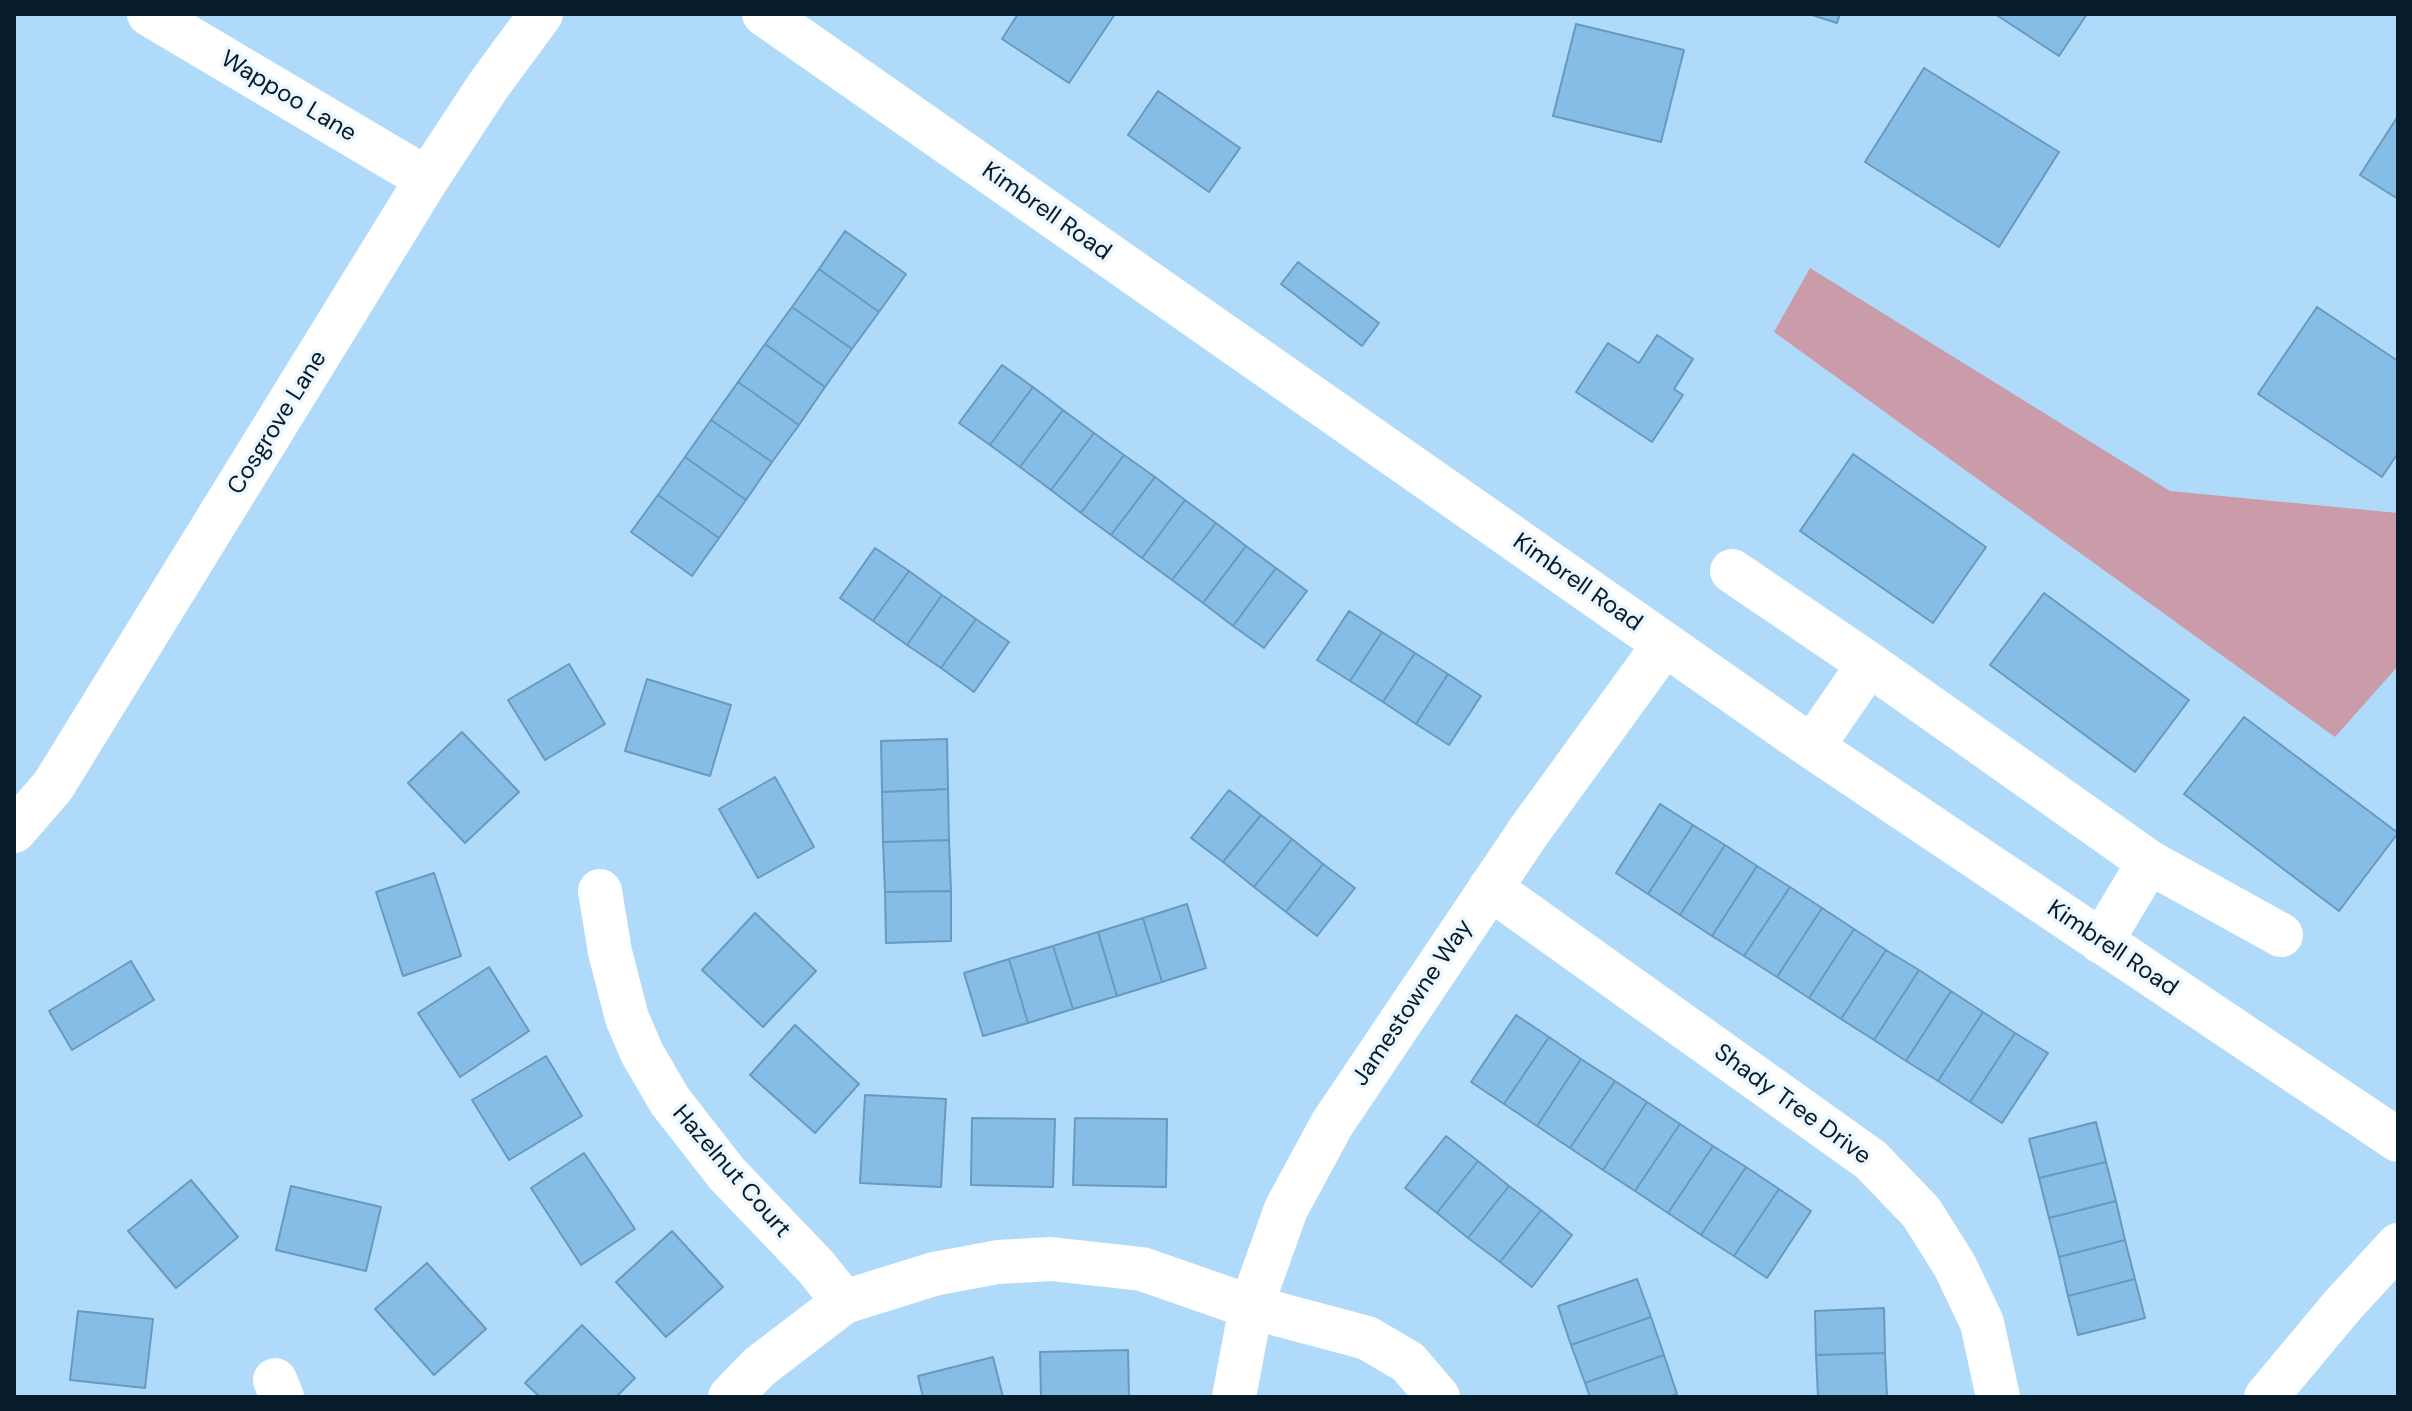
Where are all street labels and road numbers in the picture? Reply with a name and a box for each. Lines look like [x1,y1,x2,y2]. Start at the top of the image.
street label: Wappoo Lane [215,45,361,149]
street label: Kimbrell Road [976,157,1116,267]
street label: Cosgrove Lane [222,346,334,500]
street label: Kimbrell Road [1507,528,1647,638]
street label: Kimbrell Road [2041,895,2183,1003]
street label: Jamestowne Way [1347,914,1479,1092]
street label: Shady Tree Drive [1708,1039,1876,1171]
street label: Hazelnut Court [666,1100,796,1244]

